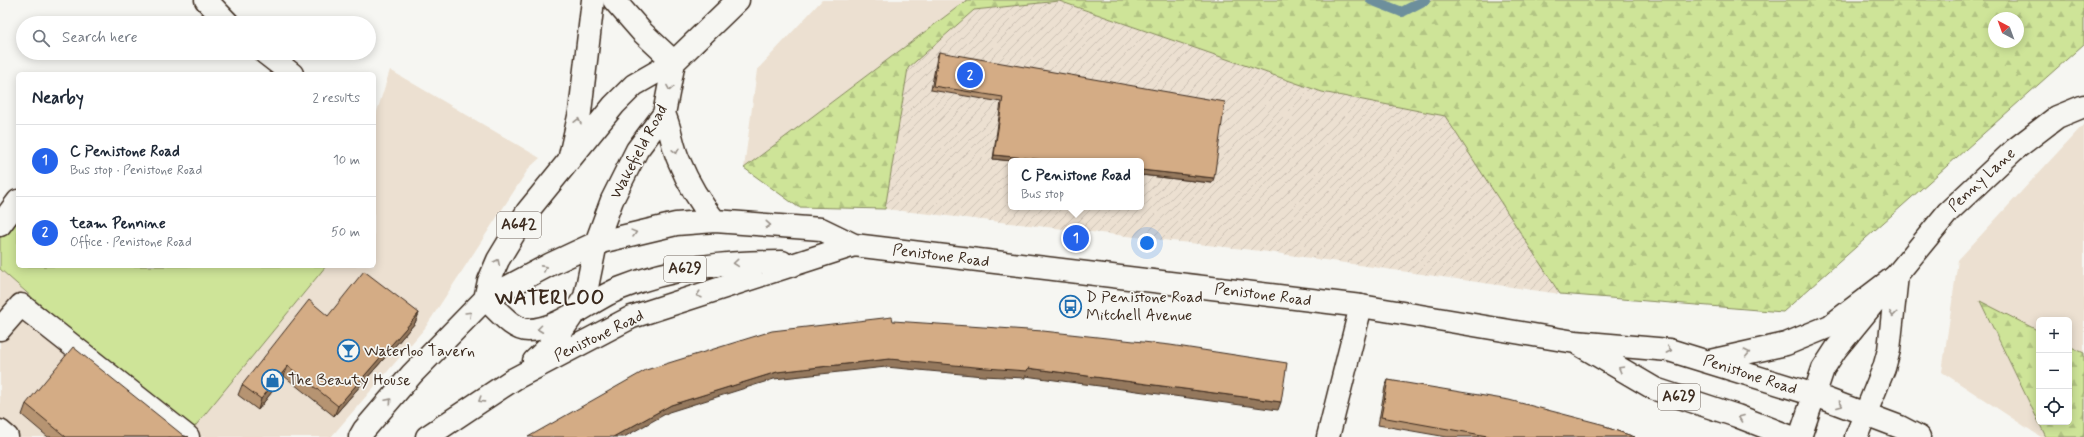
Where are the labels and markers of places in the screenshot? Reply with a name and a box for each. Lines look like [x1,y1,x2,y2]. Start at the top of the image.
pin: 2 [957,60,983,90]
pin: 1 [1063,223,1089,253]
place label: D Penistone Road Mitchell Avenue [1086,287,1203,326]
bus stop icon: D Penistone Road Mitchell Avenue [1058,293,1084,319]
bar icon: Waterloo Tavern [335,338,361,364]
place label: Waterloo Tavern [364,341,475,362]
shop icon: The Beauty House [259,367,285,393]
place label: The Beauty House [288,370,411,391]

